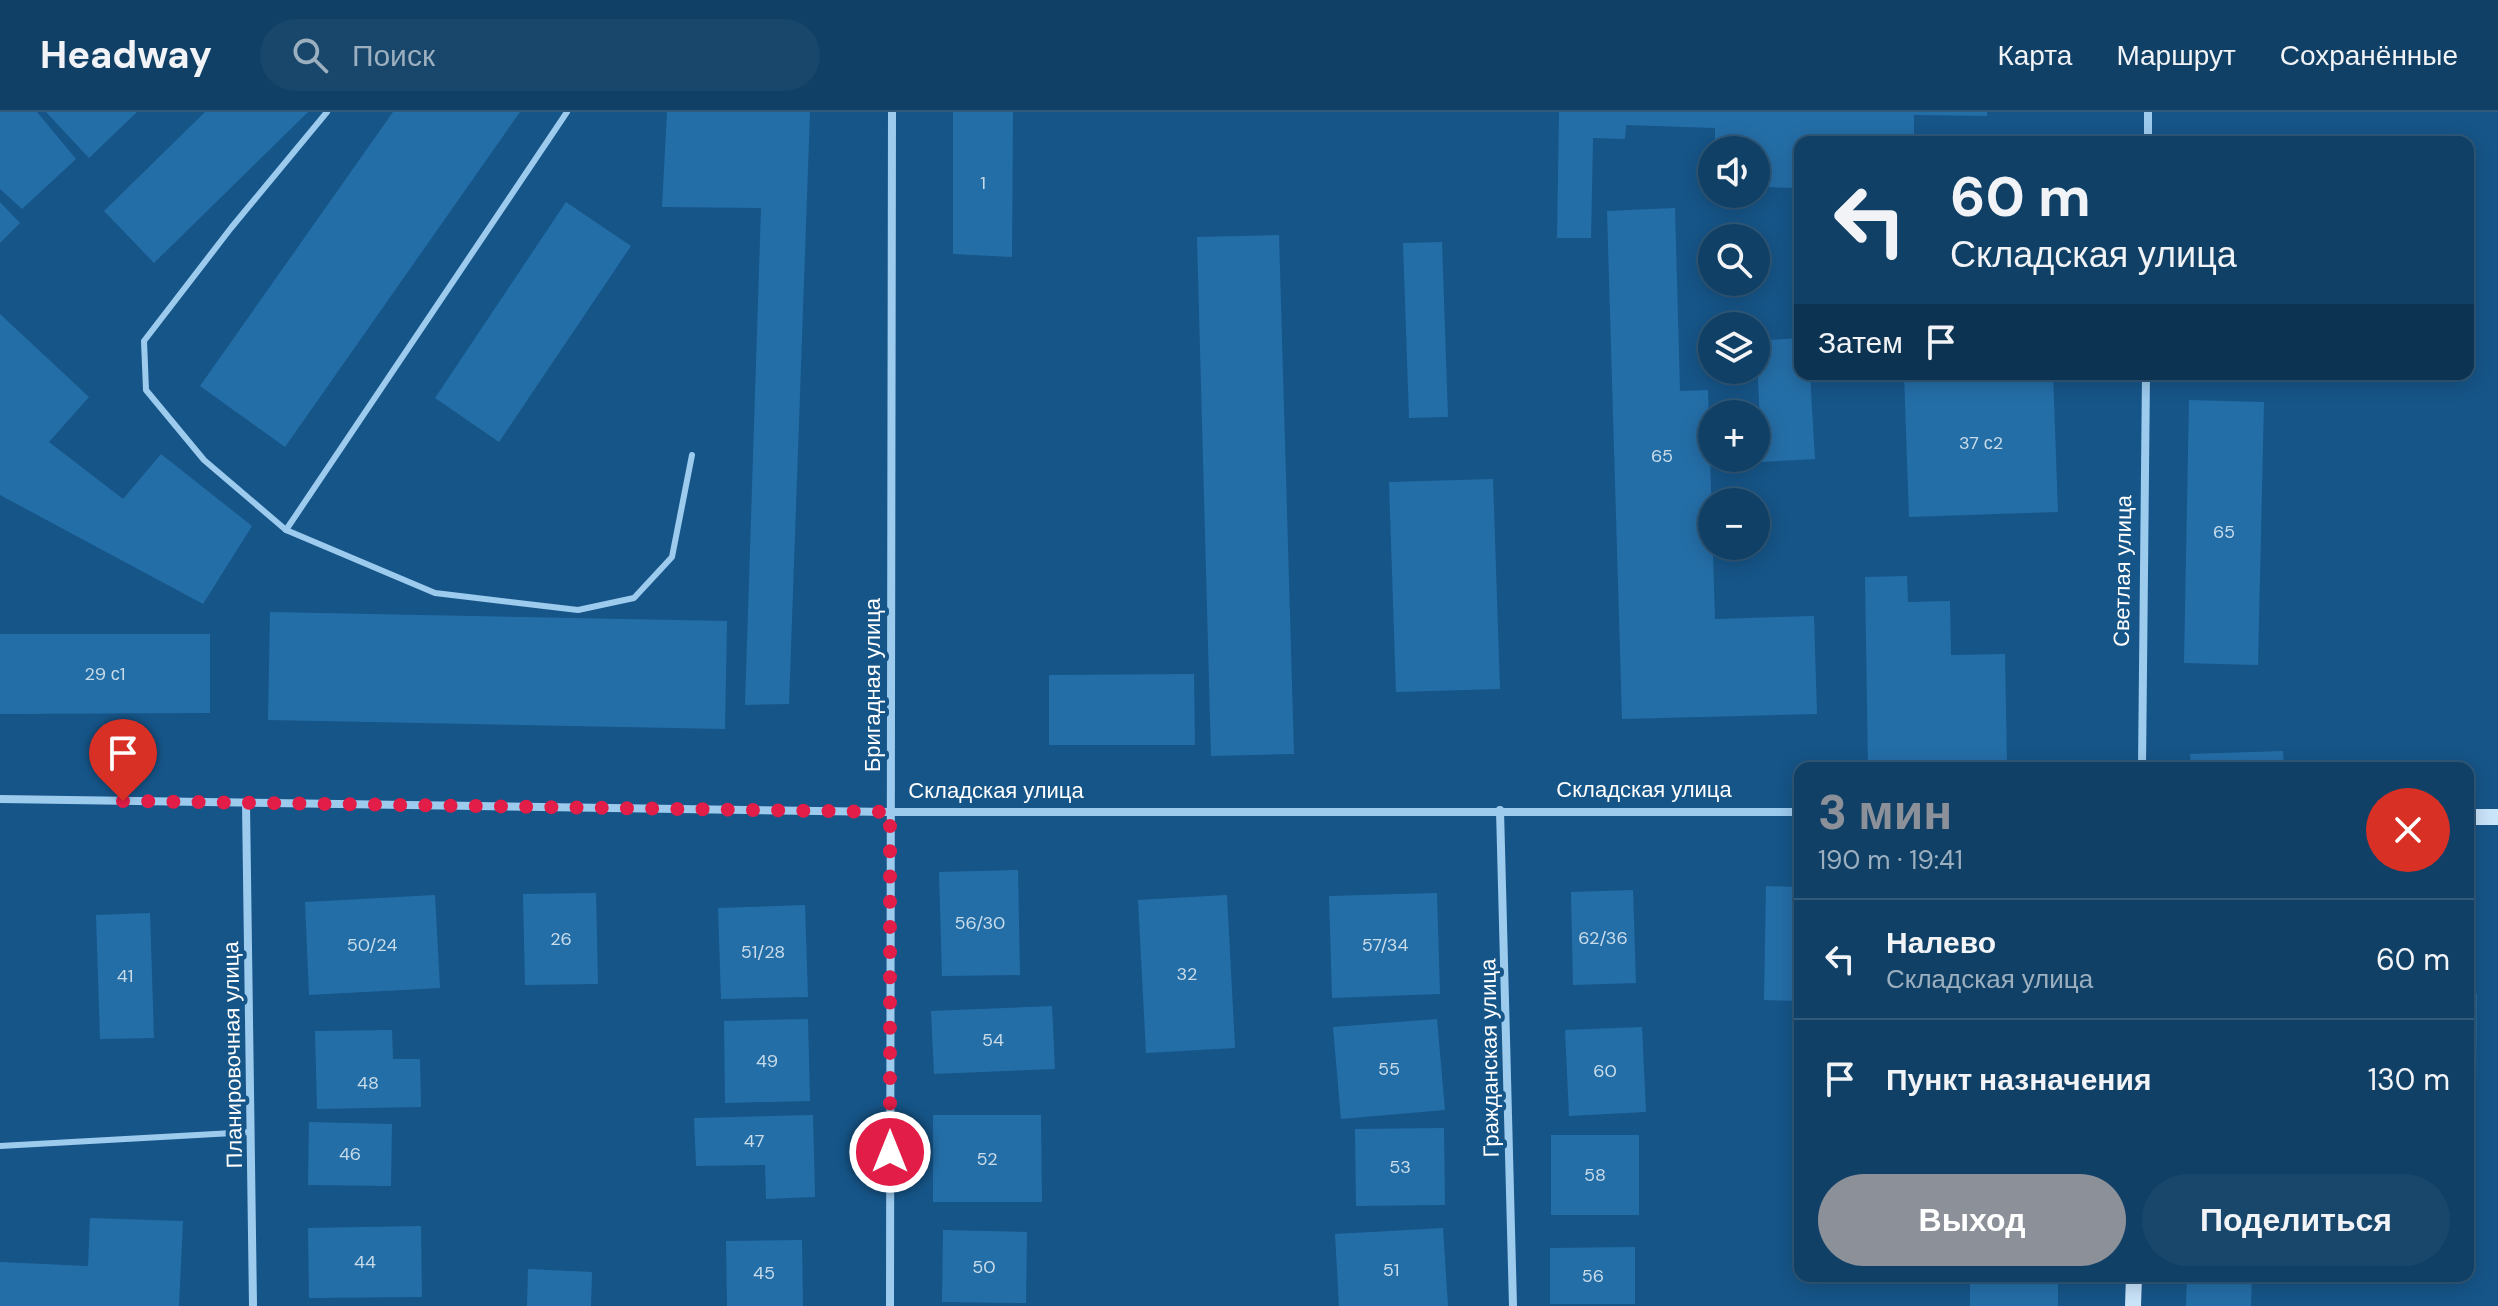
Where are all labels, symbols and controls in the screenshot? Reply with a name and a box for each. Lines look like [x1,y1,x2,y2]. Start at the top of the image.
search box [260,19,820,91]
text: Headway [40,30,212,80]
icon: search [288,33,332,77]
text: Поиск [352,36,435,75]
text: Карта [1997,37,2072,74]
text: Маршрут [2116,37,2236,74]
text: Сохранённые [2280,37,2458,74]
map controls [1698,136,1770,560]
button: sound [1698,136,1770,208]
text: 60 m [1950,160,2091,233]
icon: left [1818,168,1922,272]
house number: 1 [980,171,986,195]
button: search [1698,224,1770,296]
text: Складская улица [1950,231,2237,278]
button: layers [1698,312,1770,384]
icon: arrive [1919,320,1963,364]
text: Затем [1818,323,1903,362]
button: + [1698,400,1770,472]
house number: 37 с2 [1959,431,2003,455]
house number: 65 [1651,444,1673,468]
button: − [1698,488,1770,560]
street label: Светлая улица [2107,494,2138,647]
house number: 65 [2213,520,2235,544]
street label: Бригадная улица [858,597,887,772]
house number: 29 с1 [85,662,125,686]
pin [89,719,157,801]
icon: arrive [101,731,145,775]
street label: Складская улица [1556,775,1732,804]
street label: Складская улица [908,776,1084,805]
text: 3 мин [1818,781,1952,844]
button: close [2366,788,2450,872]
text: 190 m · 19:41 [1818,843,1963,877]
house number: 56/30 [955,911,1005,935]
text: Налево [1886,923,1996,962]
house number: 62/36 [1578,926,1628,950]
house number: 26 [550,927,572,951]
house number: 50/24 [347,933,397,957]
house number: 57/34 [1362,933,1408,957]
icon: left [1818,937,1862,981]
street label: Планировочная улица [216,940,249,1169]
house number: 51/28 [741,940,785,964]
text: 60 m [2376,940,2450,979]
street label: Гражданская улица [1473,958,1506,1158]
house number: 32 [1176,962,1198,986]
text: Складская улица [1886,962,2093,996]
house number: 41 [117,964,133,988]
house number: 54 [982,1028,1004,1052]
house number: 49 [756,1049,778,1073]
house number: 55 [1378,1057,1400,1081]
icon: arrive [1818,1057,1862,1101]
house number: 60 [1593,1059,1617,1083]
text: Пункт назначения [1886,1060,2151,1099]
text: 130 m [2368,1060,2450,1099]
house number: 48 [357,1071,379,1095]
position arrow [848,1110,932,1194]
house number: 47 [744,1129,764,1153]
house number: 46 [339,1142,361,1166]
house number: 52 [976,1147,998,1171]
house number: 53 [1389,1155,1411,1179]
house number: 58 [1584,1163,1606,1187]
button: Выход [1818,1174,2126,1266]
button: Поделиться [2142,1174,2450,1266]
house number: 44 [354,1250,376,1274]
house number: 50 [972,1255,996,1279]
house number: 51 [1383,1258,1399,1282]
house number: 45 [753,1261,775,1285]
house number: 56 [1582,1264,1604,1288]

